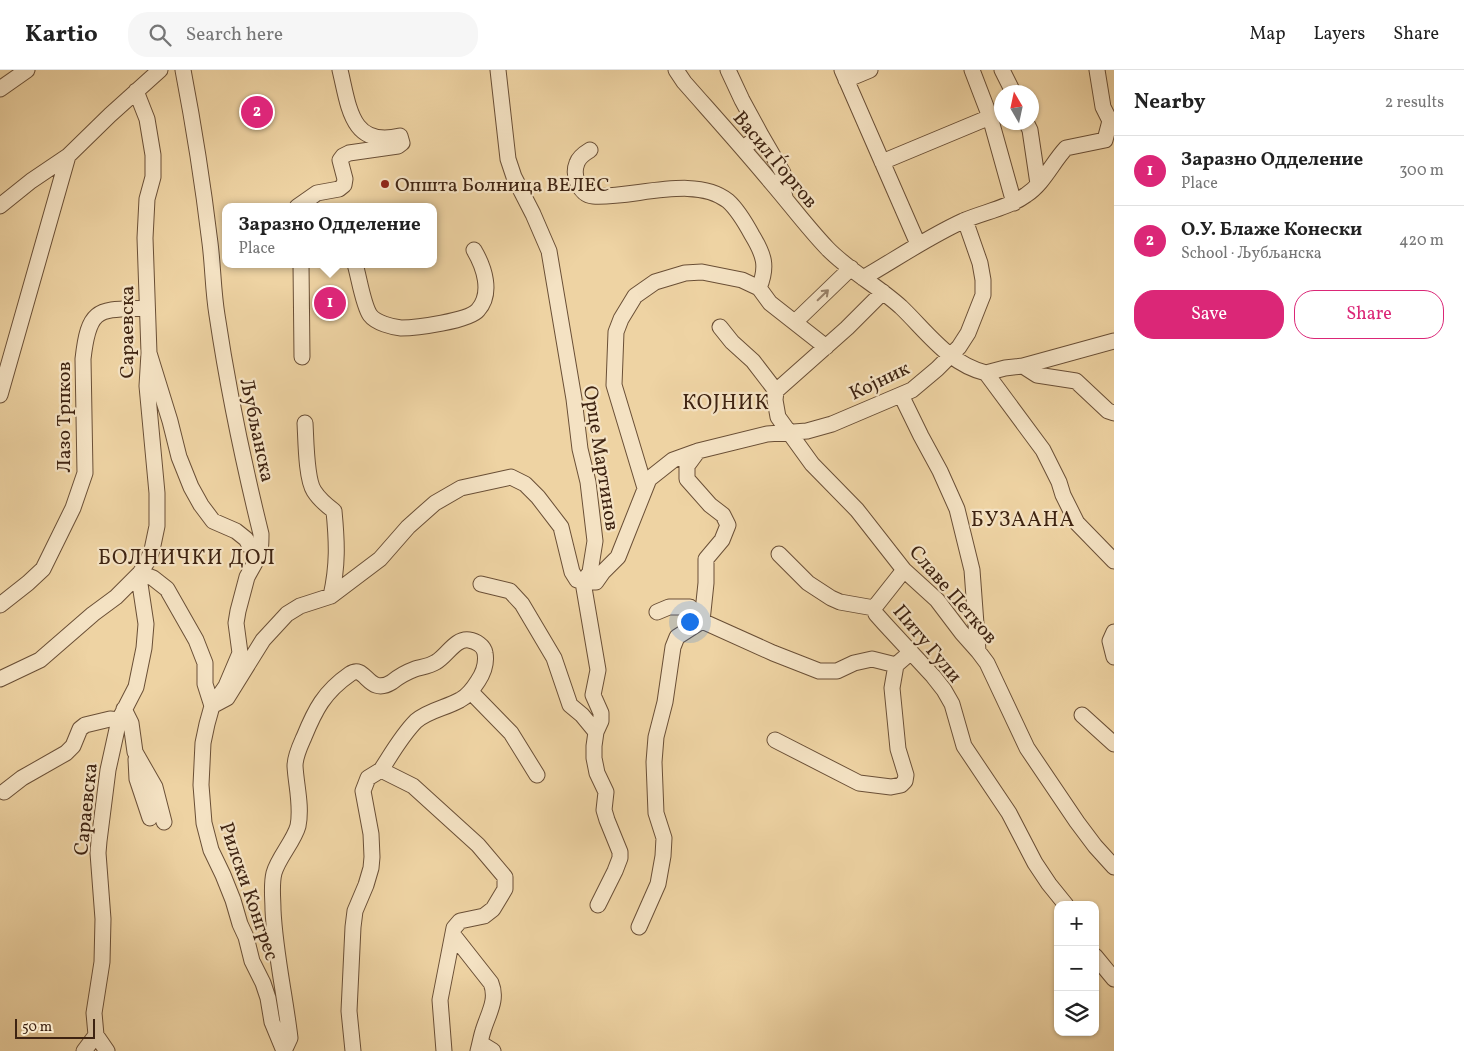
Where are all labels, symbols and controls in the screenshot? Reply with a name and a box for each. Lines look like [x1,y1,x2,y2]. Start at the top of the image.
search box [128,12,478,57]
text: Kartio [25,18,98,52]
icon: search [146,21,174,49]
text: Search here [186,22,283,48]
text: Map [1249,22,1285,47]
text: Layers [1313,22,1365,47]
text: Share [1393,22,1439,47]
north arrow [994,85,1039,130]
text: Nearby [1134,88,1205,117]
text: 2 results [1385,92,1444,114]
pin: 2 [241,93,273,131]
street label: Васил Ѓоргов [725,105,824,215]
text: Заразно Одделение [1181,147,1363,173]
text: 1 [1147,160,1153,182]
text: 300 m [1399,160,1444,182]
place label: Општа Болница ВЕЛЕС [395,172,609,200]
text: Place [1181,173,1218,195]
marker: Општа Болница ВЕЛЕС [379,178,391,190]
popup [222,203,437,268]
text: Заразно Одделение [238,212,421,238]
text: О.У. Блаже Конески [1181,217,1362,243]
text: 2 [1146,230,1154,252]
text: 420 m [1399,230,1444,252]
text: Place [238,238,275,260]
text: School · Љубљанска [1181,243,1322,265]
pin: 1 [314,284,346,322]
street label: Сараевска [114,285,142,379]
one-way arrow [816,289,829,301]
button: Save [1134,290,1284,339]
button: Share [1294,290,1444,339]
street label: Којник [845,355,915,408]
street label: Лазо Трпков [51,361,79,473]
street label: Љубљанска [231,376,281,485]
street label: Орце Мартинов [575,384,625,533]
district label: КОЈНИК [682,389,770,418]
district label: БУЗААНА [971,506,1075,535]
street label: Славе Петков [902,540,1003,651]
district label: БОЛНИЧКИ ДОЛ [98,544,276,573]
street label: Питу Гули [885,599,968,690]
your location [677,609,703,635]
street label: Сараевска [68,761,106,857]
street label: Рилски Конгрес [211,819,285,965]
map controls [1054,901,1099,1036]
button: + [1054,901,1099,946]
button: − [1054,946,1099,991]
button: layers [1054,991,1099,1036]
scale bar [15,1016,95,1039]
text: 50 m [22,1018,52,1037]

